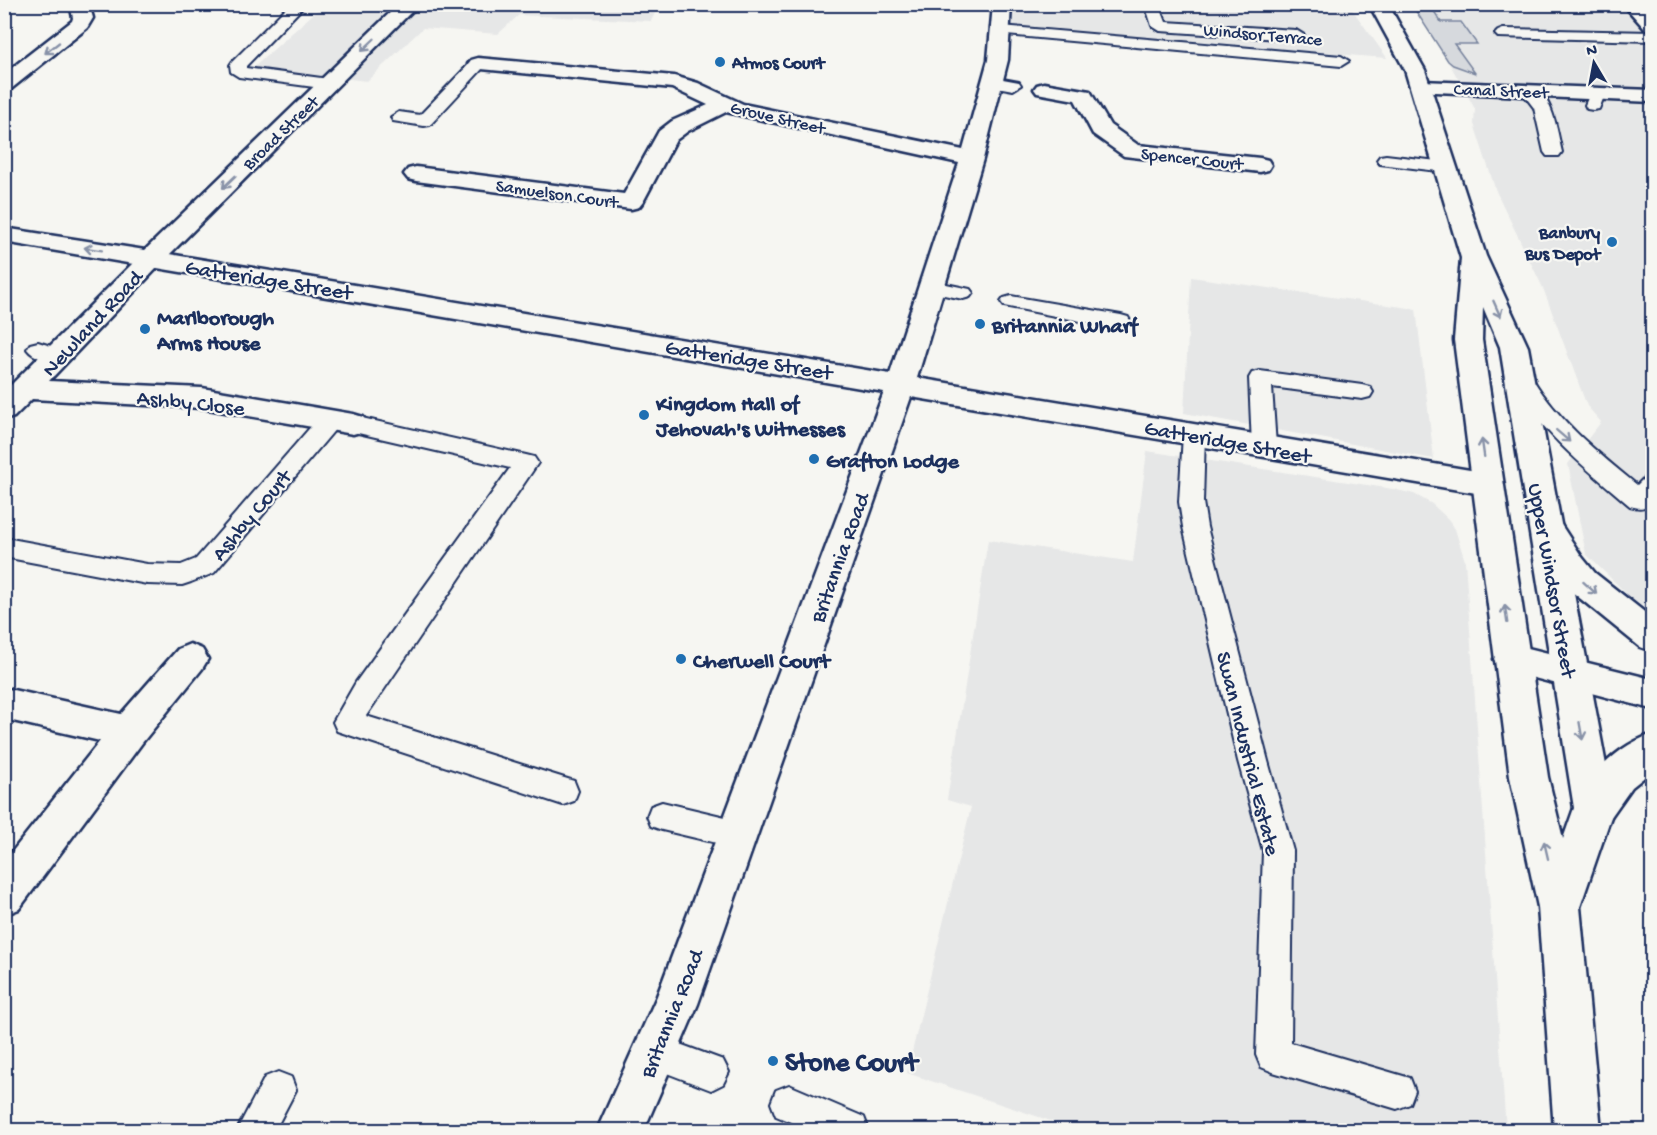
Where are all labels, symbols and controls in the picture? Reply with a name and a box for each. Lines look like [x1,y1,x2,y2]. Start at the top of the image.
street label: Windsor Terrace [1202,21,1324,52]
north arrow [1564,33,1624,93]
one-way arrow [361,38,376,53]
one-way arrow [44,41,60,54]
text: N [1585,41,1599,62]
place label: Atmos Court [731,54,826,75]
marker: Atmos Court [713,55,727,69]
street label: Canal Street [1453,80,1550,105]
street label: Broad Street [239,91,325,176]
street label: Grove Street [728,98,828,141]
street label: Spencer Court [1140,145,1245,176]
one-way arrow [222,175,237,189]
street label: Samuelson Court [494,177,621,215]
place label: Banbury Bus Depot [1524,224,1602,266]
marker: Banbury Bus Depot [1605,235,1619,249]
one-way arrow [83,244,103,255]
street label: Gatteridge Street [183,256,356,308]
street label: Newland Road [38,264,151,383]
one-way arrow [1491,300,1503,318]
place label: Marlborough Arms House [156,307,274,358]
place label: Britannia Wharf [991,315,1140,341]
marker: Britannia Wharf [973,317,987,331]
marker: Marlborough Arms House [138,322,152,336]
street label: Gatteridge Street [663,336,836,388]
street label: Ashby Close [135,386,246,424]
place label: Kingdom Hall of Jehovah's Witnesses [655,393,847,444]
marker: Kingdom Hall of Jehovah's Witnesses [637,408,651,422]
street label: Gatteridge Street [1142,416,1315,472]
one-way arrow [1555,429,1570,443]
one-way arrow [1477,438,1488,458]
place label: Grafton Lodge [826,450,960,476]
marker: Grafton Lodge [807,452,821,466]
street label: Ashby Court [207,464,300,567]
street label: Upper Windsor Street [1520,482,1580,682]
street label: Britannia Road [806,488,878,628]
one-way arrow [1582,581,1597,595]
one-way arrow [1500,604,1511,624]
street label: Swan Industrial Estate [1208,649,1284,859]
place label: Cherwell Court [692,650,832,676]
marker: Cherwell Court [674,652,688,666]
one-way arrow [1575,721,1586,741]
one-way arrow [1540,840,1551,860]
street label: Britannia Road [636,945,712,1083]
place label: Stone Court [785,1049,921,1081]
marker: Stone Court [766,1054,780,1068]

